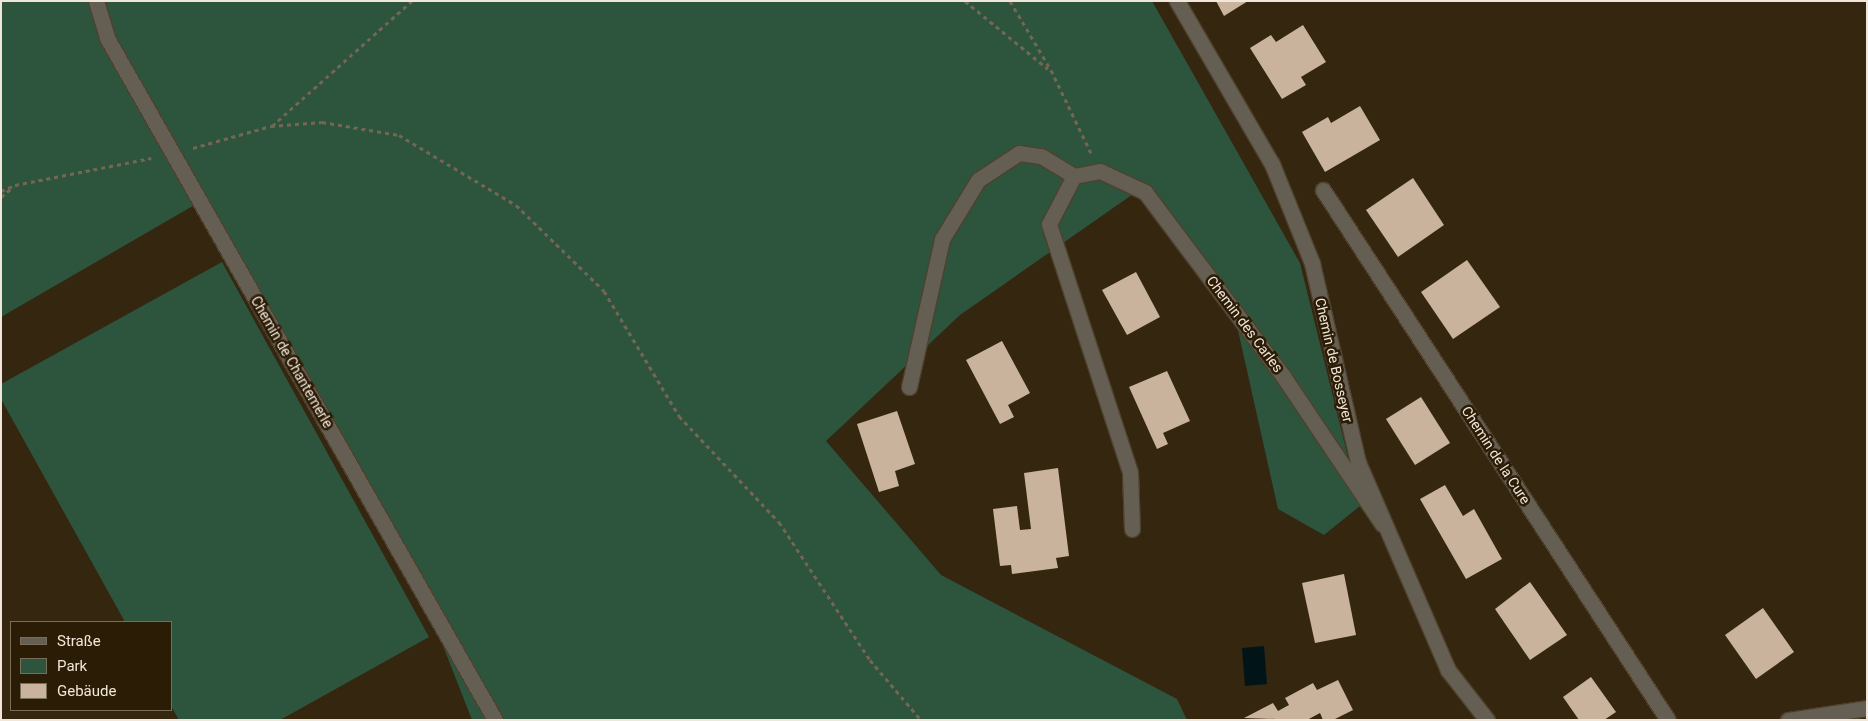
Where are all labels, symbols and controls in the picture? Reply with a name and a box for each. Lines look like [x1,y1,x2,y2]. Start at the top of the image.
street label: Chemin des Carles [1203,272,1287,376]
street label: Chemin de Chantemerle [247,293,337,431]
street label: Chemin de Bosseyer [1312,296,1356,424]
street label: Chemin de la Cure [1458,403,1534,507]
legend [10,621,172,711]
text: Straße [57,632,101,650]
text: Park [57,657,87,675]
text: Gebäude [57,682,116,700]

